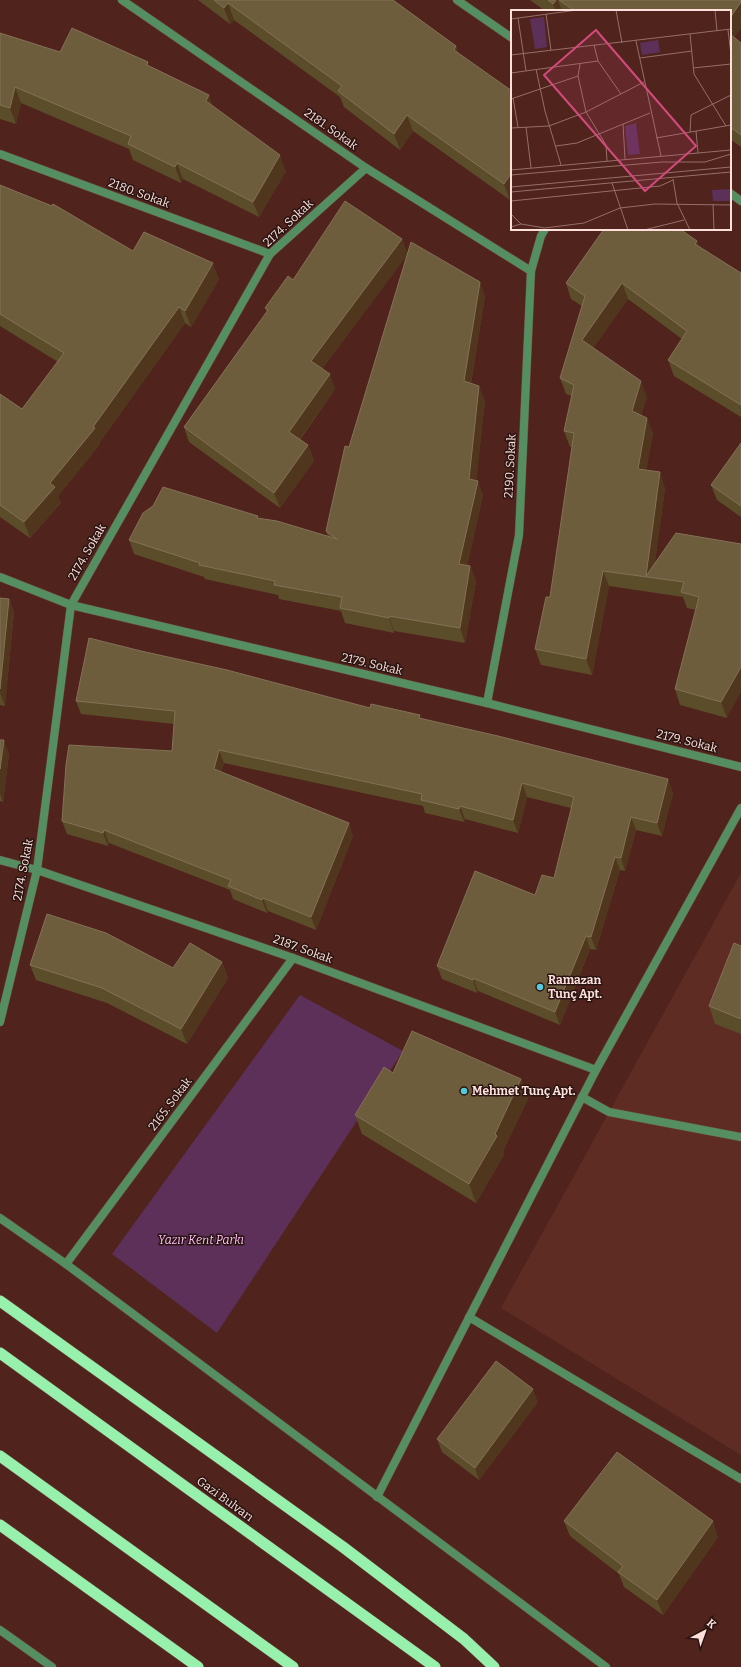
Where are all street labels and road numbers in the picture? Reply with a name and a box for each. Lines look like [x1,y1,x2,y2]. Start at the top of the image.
street label: 2181. Sokak [301,105,361,153]
street label: 2180. Sokak [106,175,172,211]
street label: 2174. Sokak [260,196,316,250]
street label: 2190. Sokak [501,433,519,498]
street label: 2174. Sokak [65,521,109,583]
street label: 2179. Sokak [340,650,404,678]
street label: 2179. Sokak [655,727,719,755]
street label: 2174. Sokak [10,838,36,902]
street label: 2187. Sokak [271,932,335,966]
street label: 2165. Sokak [145,1074,195,1133]
street label: Gazi Bulvarı [194,1474,256,1524]

